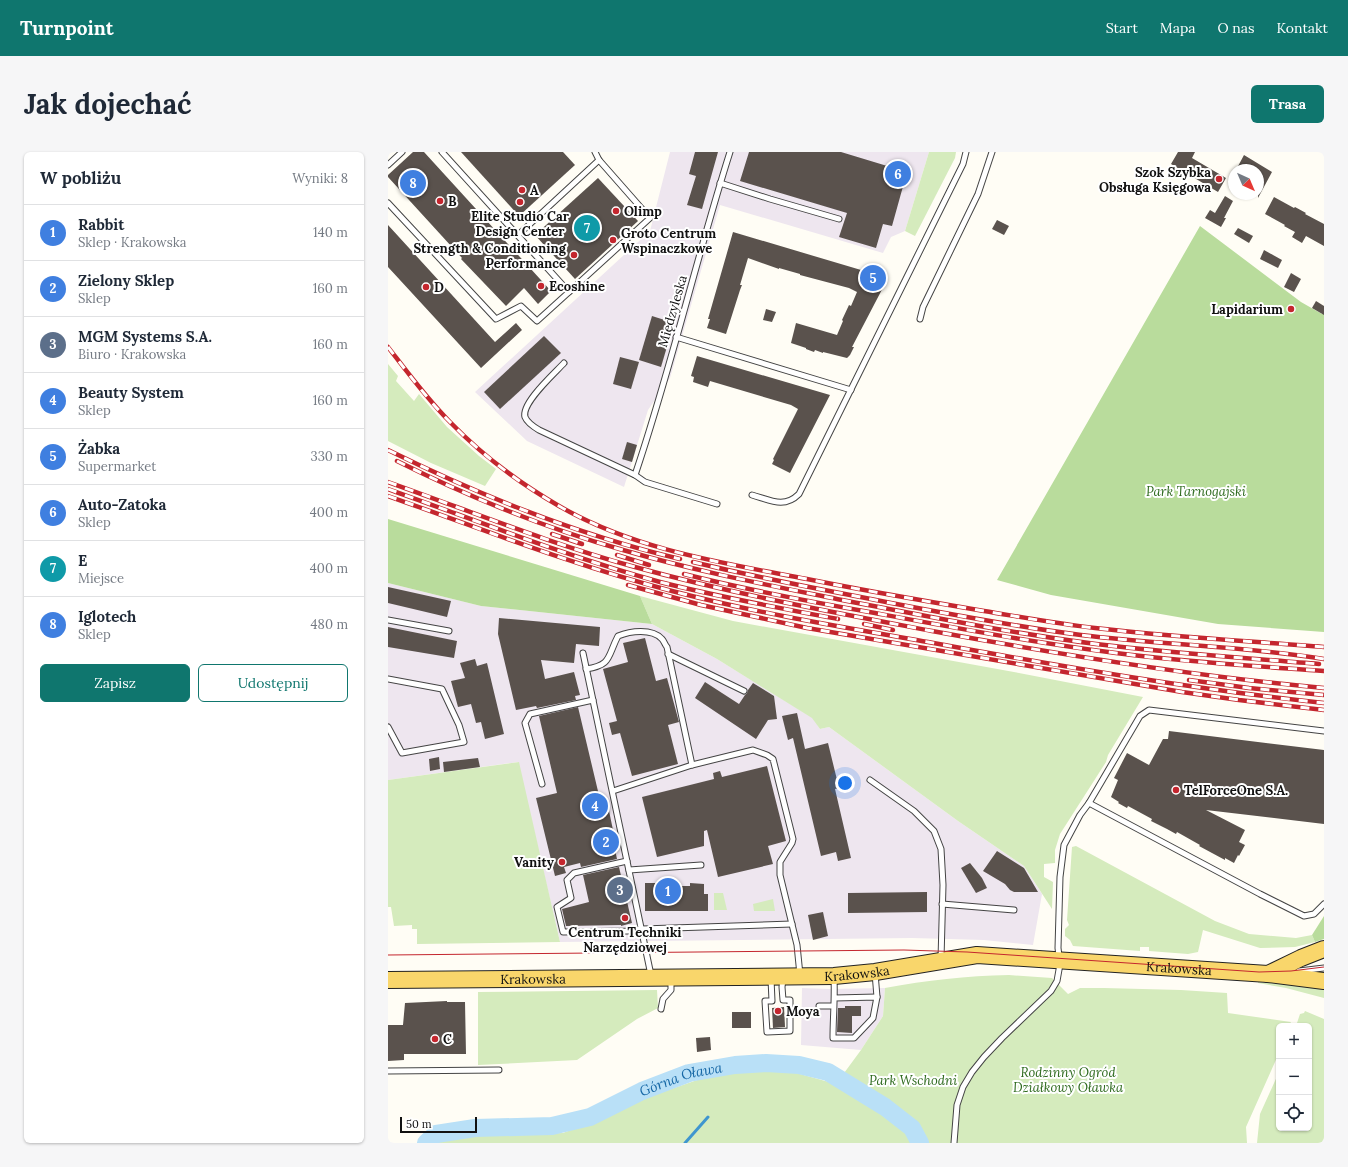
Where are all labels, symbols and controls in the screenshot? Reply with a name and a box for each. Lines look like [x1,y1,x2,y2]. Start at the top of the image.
text: Turnpoint [20,16,114,40]
text: Start [1106,19,1138,37]
text: Mapa [1160,19,1195,37]
text: O nas [1217,19,1255,37]
text: Kontakt [1277,19,1328,37]
button: Trasa [1251,85,1324,123]
text: Jak dojechać [24,86,192,122]
pin: 6 [885,159,911,189]
place label: Szok Szybka Obsługa Księgowa [1099,164,1211,196]
north arrow [1228,164,1264,200]
text: W pobliżu [40,167,121,189]
pin: 8 [400,168,426,198]
text: Wyniki: 8 [292,170,348,187]
marker: Szok Szybka Obsługa Księgowa [1214,174,1224,184]
place label: A [530,182,539,199]
marker: A [517,185,527,195]
place label: B [448,193,457,210]
marker: B [435,196,445,206]
marker: Elite Studio Car Design Center [515,197,525,207]
place label: Olimp [624,203,662,220]
marker: Olimp [611,206,621,216]
place label: Elite Studio Car Design Center [471,208,570,240]
pin: 7 [574,213,600,243]
text: Rabbit [78,215,124,234]
text: 1 [50,224,56,241]
text: 140 m [313,224,348,241]
place label: Groto Centrum Wspinaczkowe [621,225,716,257]
text: Sklep · Krakowska [78,234,186,251]
marker: Groto Centrum Wspinaczkowe [608,235,618,245]
place label: Strength & Conditioning Performance [413,240,567,272]
marker: Strength & Conditioning Performance [569,250,579,260]
pin: 5 [860,263,886,293]
text: Zielony Sklep [78,271,174,290]
street label: Międzyleska [654,273,691,349]
place label: Ecoshine [549,278,605,295]
place label: D [434,279,444,296]
text: 2 [50,280,56,297]
text: 160 m [313,280,348,297]
marker: Ecoshine [536,281,546,291]
marker: D [421,282,431,292]
text: Sklep [78,290,111,307]
place label: Lapidarium [1211,301,1283,318]
marker: Lapidarium [1286,304,1296,314]
text: MGM Systems S.A. [78,327,212,346]
text: 3 [49,336,57,353]
text: 160 m [313,336,348,353]
text: Biuro · Krakowska [78,346,186,363]
text: Beauty System [78,383,184,402]
text: 4 [49,392,57,409]
text: 160 m [313,392,348,409]
text: Sklep [78,402,111,419]
text: Żabka [78,439,120,458]
text: 5 [49,448,57,465]
text: 330 m [310,448,348,465]
text: Supermarket [78,458,156,475]
park label: Park Tarnogajski [1146,483,1247,500]
text: Auto-Zatoka [78,495,166,514]
text: 6 [49,504,57,521]
text: 400 m [310,504,348,521]
text: Sklep [78,514,111,531]
text: E [78,551,87,570]
text: 7 [50,560,56,577]
text: 400 m [310,560,348,577]
text: Miejsce [78,570,124,587]
text: Iglotech [78,607,136,626]
text: 8 [49,616,57,633]
text: 480 m [311,616,348,633]
text: Sklep [78,626,111,643]
button: Zapisz [40,664,190,702]
button: Udostępnij [198,664,348,702]
your location [835,773,855,793]
place label: TelForceOne S.A. [1184,782,1288,799]
marker: TelForceOne S.A. [1171,785,1181,795]
pin: 4 [582,791,608,821]
pin: 2 [593,827,619,857]
place label: Vanity [514,854,555,871]
marker: Vanity [557,857,567,867]
pin: 3 [607,875,633,905]
pin: 1 [655,876,681,906]
marker: Centrum Techniki Narzędziowej [620,913,630,923]
place label: Centrum Techniki Narzędziowej [568,924,682,956]
street label: Krakowska [1146,958,1213,979]
street label: Krakowska [824,962,891,985]
street label: Krakowska [500,970,566,988]
place label: Moya [786,1003,820,1020]
marker: Moya [773,1006,783,1016]
map controls [1276,1023,1312,1131]
button: + [1276,1023,1312,1059]
place label: C [443,1031,452,1048]
marker: C [430,1034,440,1044]
water label: Górna Oława [637,1058,724,1100]
button: − [1276,1059,1312,1095]
park label: Rodzinny Ogród Działkowy Oławka [1013,1064,1124,1096]
park label: Park Wschodni [869,1072,958,1089]
button: locate [1276,1095,1312,1131]
scale bar [400,1115,477,1134]
text: 50 m [406,1117,432,1131]

